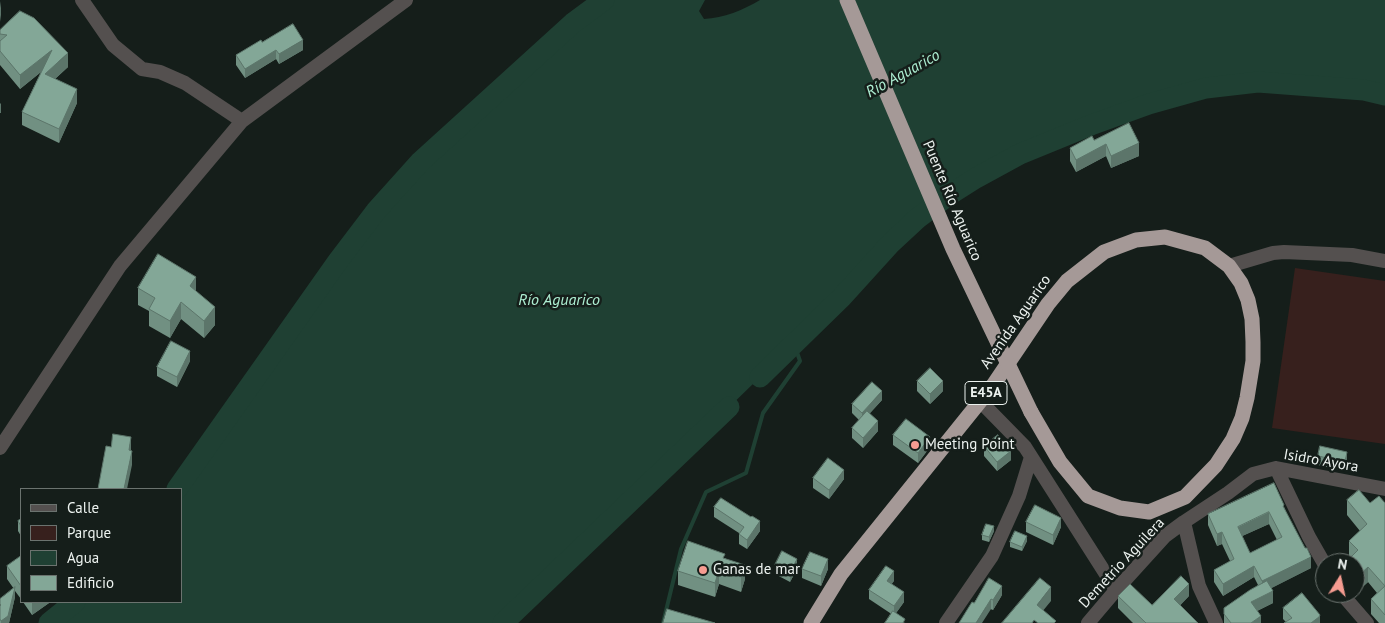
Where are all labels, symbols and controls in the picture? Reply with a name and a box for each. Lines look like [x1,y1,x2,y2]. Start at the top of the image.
water label: Río Aguarico [863,46,943,102]
street label: Puente Río Aguarico [919,138,985,264]
street label: Avenida Aguarico [977,272,1055,372]
water label: Río Aguarico [518,290,600,310]
road number: E45A [965,382,1007,404]
place label: Meeting Point [925,436,1015,454]
marker: Meeting Point [909,439,921,451]
street label: Isidro Ayora [1282,446,1360,476]
legend [20,488,182,603]
text: Calle [67,498,99,517]
street label: Demetrio Aguilera [1076,514,1168,612]
text: Parque [67,523,111,542]
text: Agua [67,548,99,567]
north arrow [1315,553,1365,603]
text: N [1336,555,1349,574]
place label: Ganas de mar [713,561,800,579]
marker: Ganas de mar [697,564,709,576]
text: Edificio [67,573,114,592]

